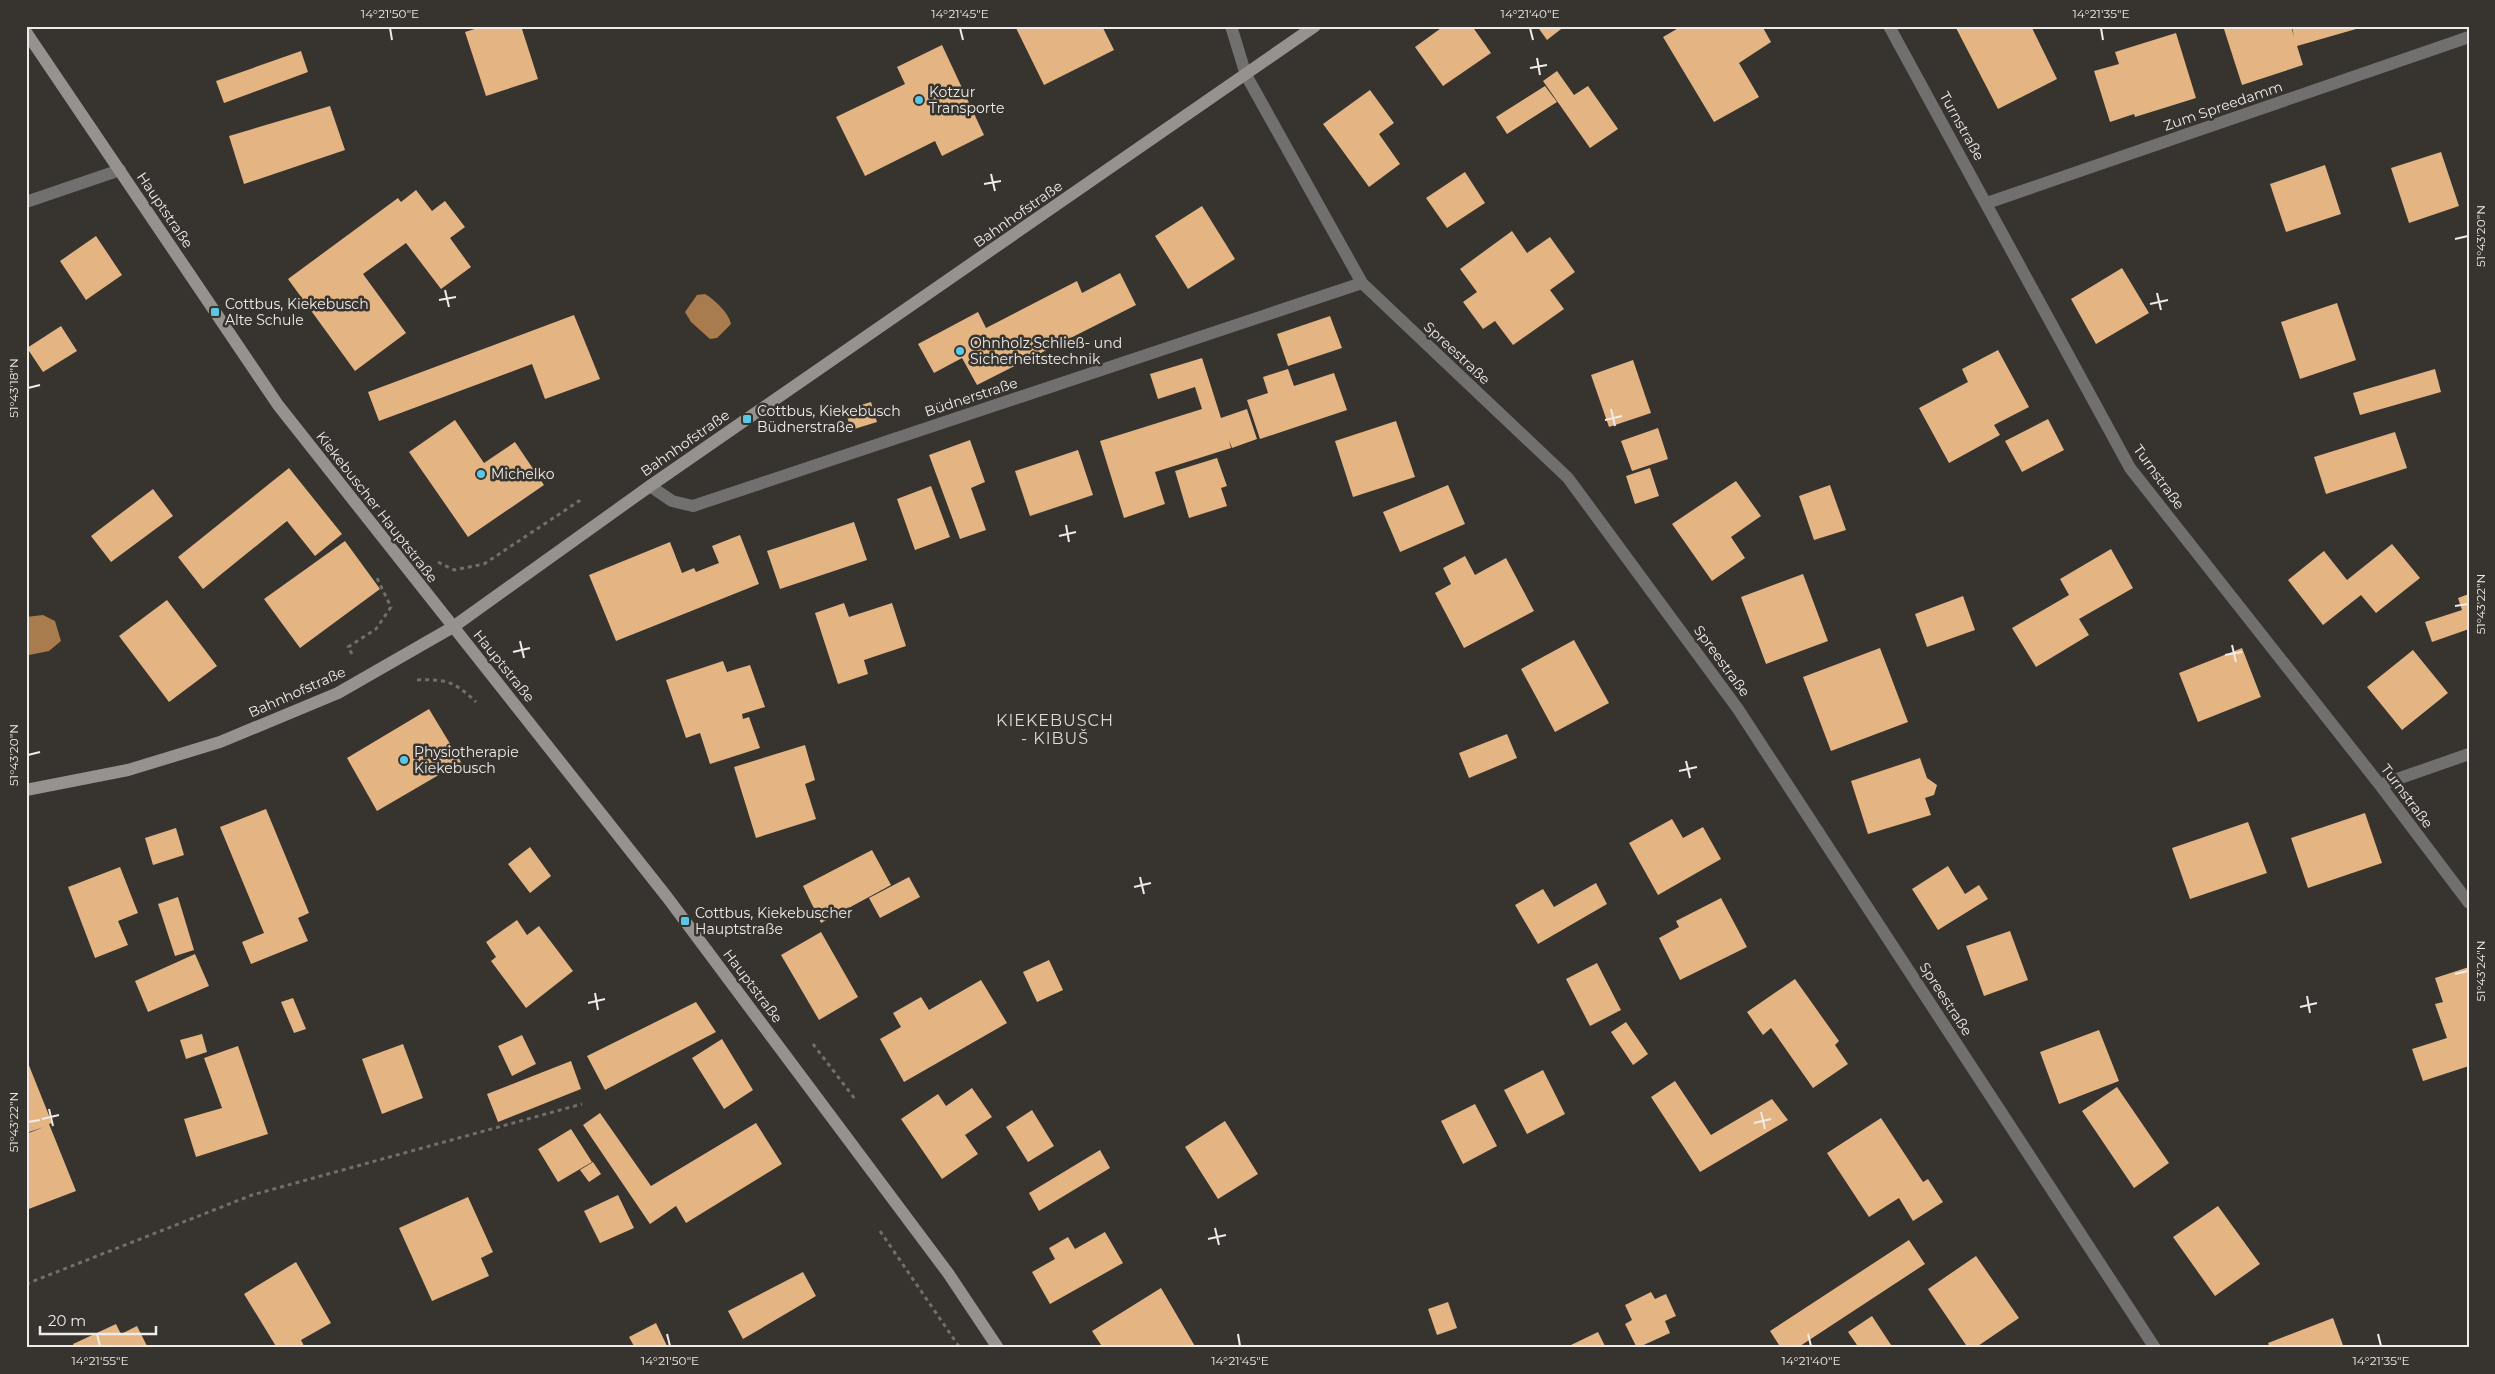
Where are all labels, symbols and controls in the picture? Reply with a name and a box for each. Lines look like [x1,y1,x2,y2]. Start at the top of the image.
text: 14°21'50"E [361,6,419,21]
text: 14°21'45"E [931,6,989,21]
text: 14°21'40"E [1501,6,1559,21]
text: 14°21'35"E [2072,6,2130,21]
street label: Zum Spreedamm [2161,77,2285,135]
place label: Kotzur Transporte [929,83,1004,117]
street label: Turnstraße [1936,88,1988,164]
marker: Kotzur Transporte [913,94,925,106]
street label: Hauptstraße [133,169,197,251]
street label: Bahnhofstraße [970,177,1066,251]
text: 51°43'20"N [2473,205,2488,267]
place label: Cottbus, Kiekebusch Alte Schule [225,295,369,329]
marker: Cottbus, Kiekebusch Alte Schule [209,306,221,318]
street label: Spreestraße [1420,318,1494,388]
place label: Ohnholz Schließ- und Sicherheitstechnik [970,334,1122,368]
marker: Ohnholz Schließ- und Sicherheitstechnik [954,345,966,357]
text: 51°43'18"N [6,358,21,418]
street label: Büdnerstraße [922,374,1020,420]
place label: Cottbus, Kiekebusch Büdnerstraße [757,402,901,436]
street label: Bahnhofstraße [637,406,733,480]
marker: Cottbus, Kiekebusch Büdnerstraße [741,413,753,425]
street label: Kiekebuscher Hauptstraße [312,428,442,586]
street label: Turnstraße [2129,441,2189,513]
place label: Michelko [491,465,555,483]
marker: Michelko [475,468,487,480]
text: 51°43'22"N [2473,574,2488,634]
street label: Spreestraße [1690,622,1754,700]
street label: Hauptstraße [469,626,539,706]
street label: Bahnhofstraße [246,663,348,721]
district label: KIEKEBUSCH - KIBUŠ [996,711,1114,748]
text: 51°43'20"N [6,724,21,786]
place label: Physiotherapie Kiekebusch [414,743,519,777]
marker: Physiotherapie Kiekebusch [398,754,410,766]
street label: Turnstraße [2377,760,2437,832]
place label: Cottbus, Kiekebuscher Hauptstraße [695,904,853,938]
marker: Cottbus, Kiekebuscher Hauptstraße [679,915,691,927]
text: 51°43'24"N [2473,940,2488,1002]
street label: Hauptstraße [719,945,787,1027]
street label: Spreestraße [1916,959,1976,1039]
text: 51°43'22"N [6,1092,21,1152]
scale bar [40,1304,156,1336]
text: 20 m [48,1311,86,1330]
text: 14°21'55"E [72,1353,129,1368]
text: 14°21'50"E [641,1353,699,1368]
text: 14°21'45"E [1211,1353,1269,1368]
text: 14°21'40"E [1782,1353,1840,1368]
text: 14°21'35"E [2352,1353,2410,1368]

